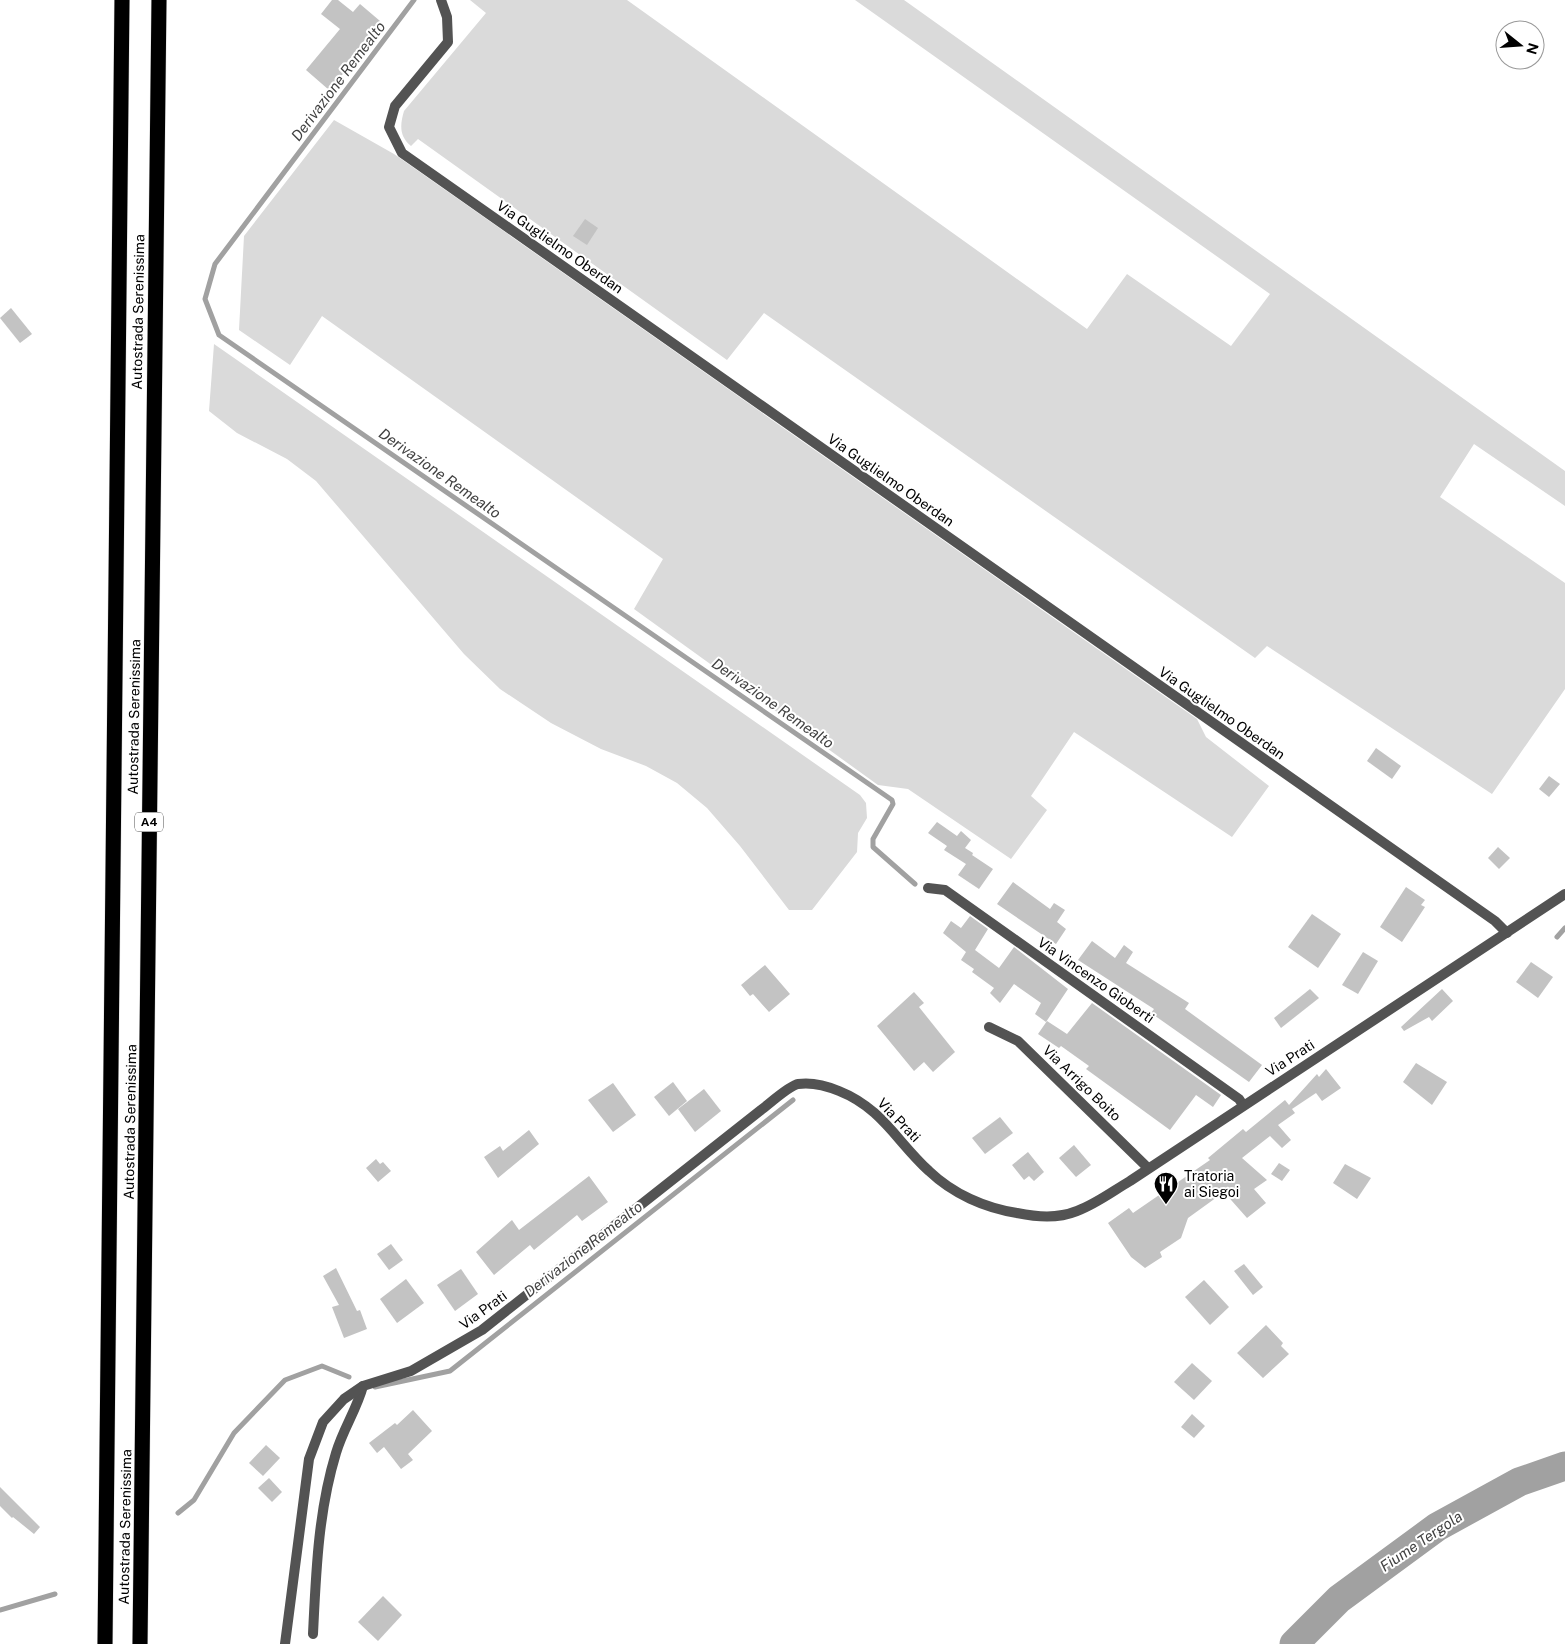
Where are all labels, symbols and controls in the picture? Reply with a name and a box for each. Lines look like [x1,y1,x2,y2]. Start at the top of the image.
water label: Derivazione Remealto [288,18,388,144]
north arrow [1495,20,1545,70]
text: N [1523,41,1542,56]
street label: Via Guglielmo Oberdan [494,197,626,297]
street label: Autostrada Serenissima [129,234,147,390]
water label: Derivazione Remealto [376,424,504,522]
street label: Via Guglielmo Oberdan [825,430,957,530]
street label: Autostrada Serenissima [125,639,143,795]
water label: Derivazione Remealto [709,654,837,752]
street label: Via Guglielmo Oberdan [1156,663,1288,763]
road number: A4 [135,812,163,832]
street label: Via Vincenzo Gioberti [1035,934,1157,1026]
street label: Via Prati [1263,1036,1317,1080]
street label: Via Arrigo Boito [1040,1042,1124,1124]
street label: Autostrada Serenissima [121,1044,139,1200]
street label: Via Prati [874,1095,924,1145]
place label: Tratoria ai Siegoi [1184,1168,1239,1200]
restaurant icon: Tratoria ai Siegoi [1153,1171,1179,1205]
water label: Derivazione Remealto [521,1198,645,1300]
street label: Via Prati [456,1288,510,1332]
street label: Autostrada Serenissima [116,1449,134,1605]
water label: Fiume Tergola [1377,1507,1465,1575]

